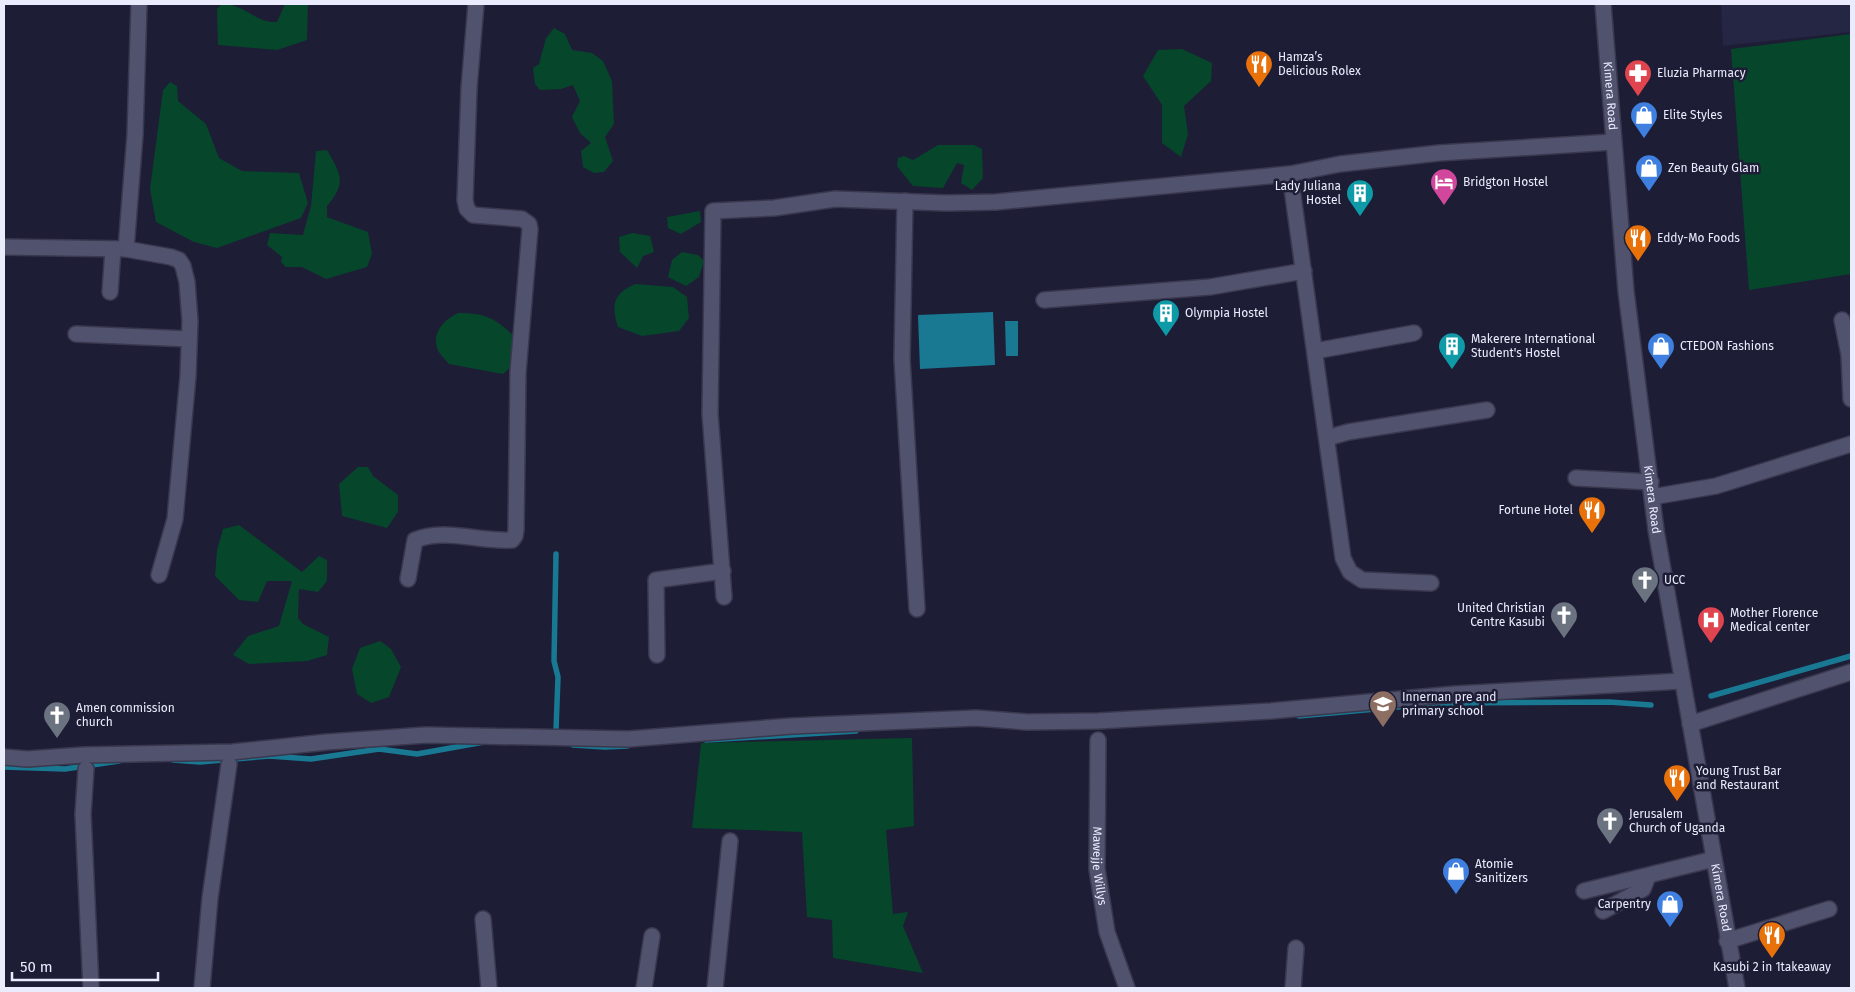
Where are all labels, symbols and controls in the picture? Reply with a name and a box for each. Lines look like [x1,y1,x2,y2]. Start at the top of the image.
restaurant icon: Hamza’s Delicious Rolex [1244,49,1274,88]
place label: Hamza’s Delicious Rolex [1278,50,1361,78]
pharmacy icon: Eluzia Pharmacy [1623,58,1653,97]
street label: Kimera Road [1601,61,1620,131]
place label: Eluzia Pharmacy [1657,66,1746,80]
shop icon: Elite Styles [1629,100,1659,139]
place label: Elite Styles [1663,108,1723,122]
shop icon: Zen Beauty Glam [1634,153,1664,192]
place label: Zen Beauty Glam [1668,161,1759,175]
hotel icon: Bridgton Hostel [1429,167,1459,206]
place label: Bridgton Hostel [1463,175,1549,189]
building icon: Lady Juliana Hostel [1345,178,1375,217]
place label: Lady Juliana Hostel [1275,179,1341,207]
restaurant icon: Eddy-Mo Foods [1623,223,1653,262]
place label: Eddy-Mo Foods [1657,231,1740,245]
building icon: Olympia Hostel [1151,298,1181,337]
place label: Olympia Hostel [1185,306,1269,320]
building icon: Makerere International Student's Hostel [1437,331,1467,370]
shop icon: CTEDON Fashions [1646,331,1676,370]
place label: Makerere International Student's Hostel [1471,332,1596,360]
place label: CTEDON Fashions [1680,339,1774,353]
street label: Kimera Road [1641,464,1664,535]
restaurant icon: Fortune Hotel [1577,495,1607,534]
place label: Fortune Hotel [1498,503,1573,517]
church icon: UCC [1630,565,1660,604]
place label: UCC [1664,573,1685,587]
church icon: United Christian Centre Kasubi [1549,600,1579,639]
place label: United Christian Centre Kasubi [1457,601,1545,629]
hospital icon: Mother Florence Medical center [1696,605,1726,644]
place label: Mother Florence Medical center [1730,606,1818,634]
school or university icon: Innernan pre and primary school [1368,689,1398,728]
place label: Innernan pre and primary school [1402,690,1496,718]
church icon: Amen commission church [42,700,72,739]
place label: Amen commission church [76,701,175,729]
restaurant icon: Young Trust Bar and Restaurant [1662,763,1692,802]
place label: Young Trust Bar and Restaurant [1696,764,1782,792]
church icon: Jerusalem Church of Uganda [1595,806,1625,845]
place label: Jerusalem Church of Uganda [1629,807,1725,835]
street label: Mawejje Willys [1090,826,1110,907]
shop icon: Atomie Sanitizers [1441,856,1471,895]
place label: Atomie Sanitizers [1475,857,1528,885]
street label: Kimera Road [1708,862,1734,933]
shop icon: Carpentry [1655,889,1685,928]
place label: Carpentry [1598,897,1651,911]
restaurant icon: Kasubi 2 in 1takeaway [1757,920,1787,959]
scale bar [12,950,159,982]
text: 50 m [20,958,53,976]
place label: Kasubi 2 in 1takeaway [1713,960,1831,974]

